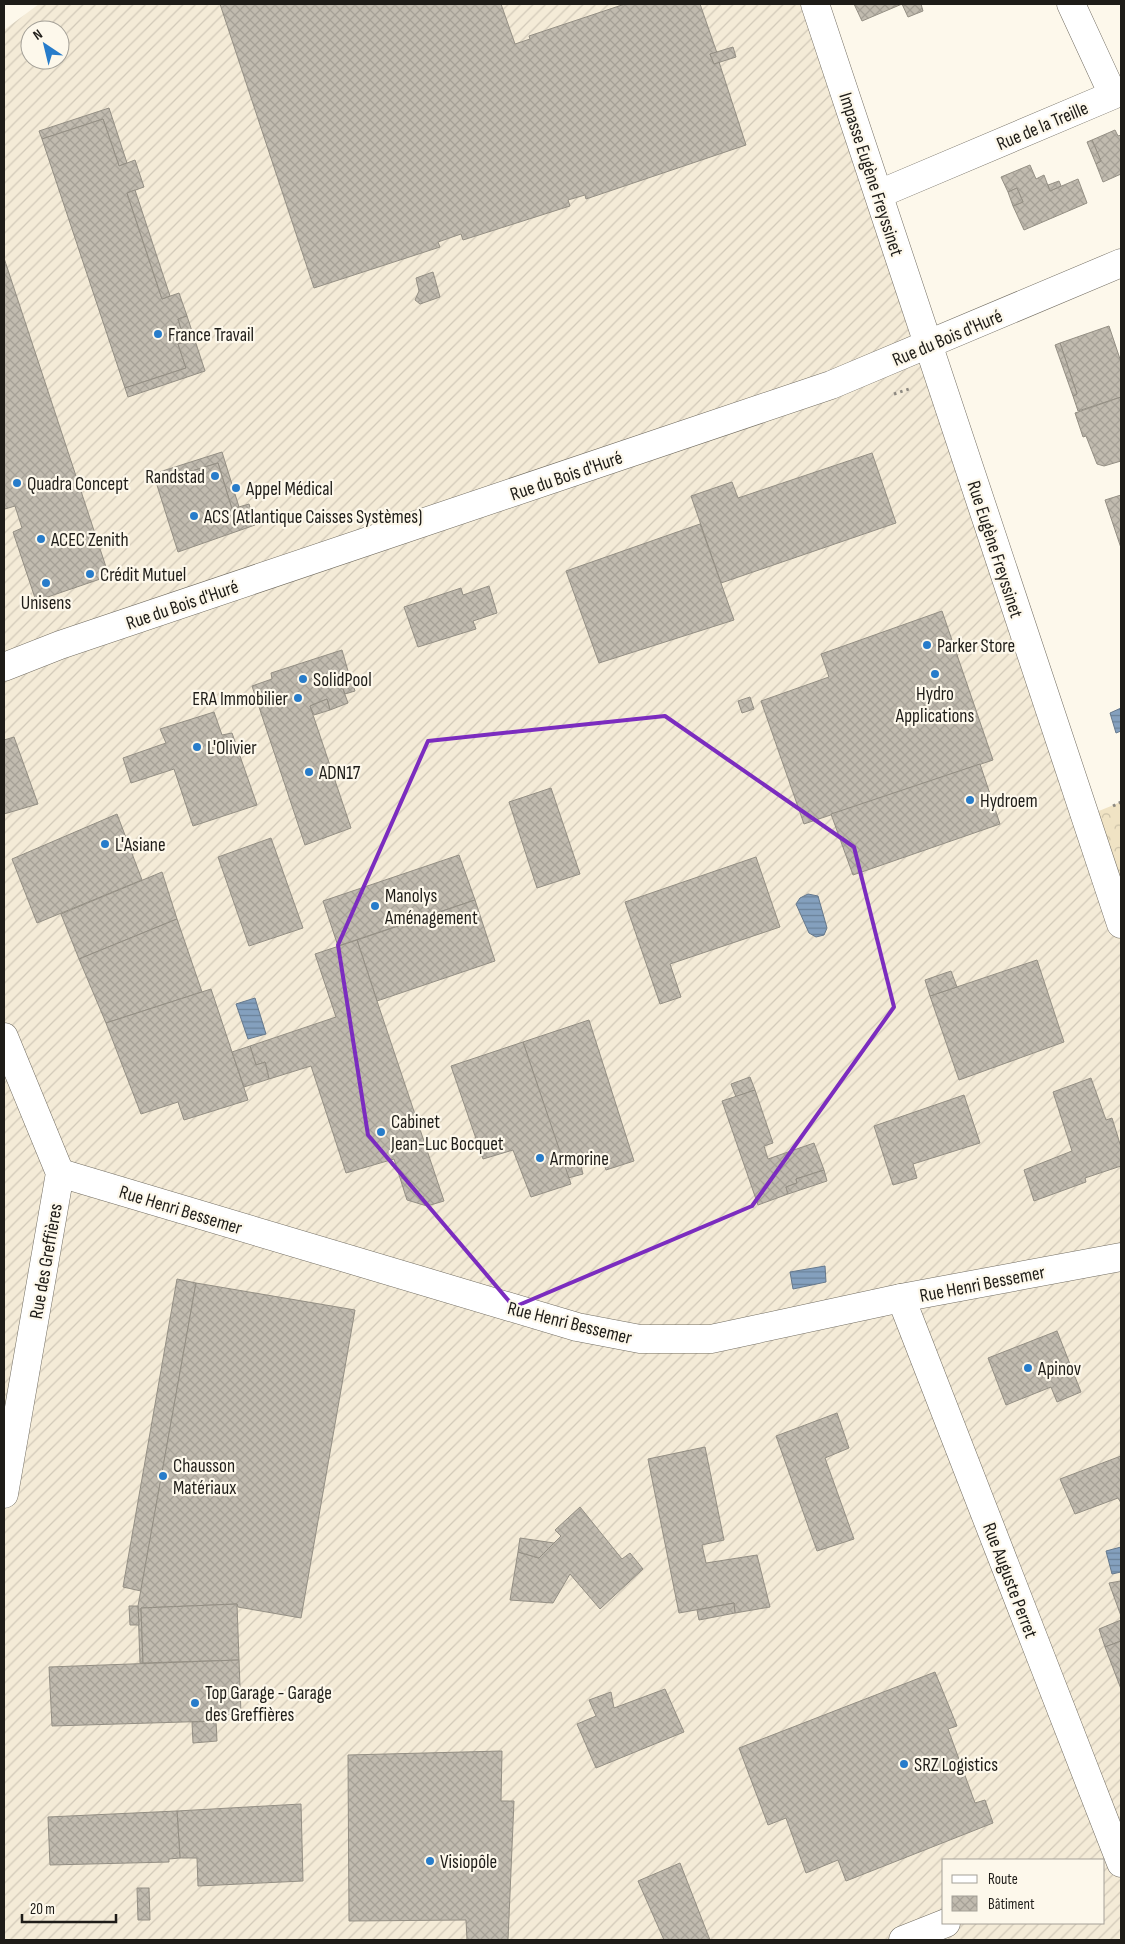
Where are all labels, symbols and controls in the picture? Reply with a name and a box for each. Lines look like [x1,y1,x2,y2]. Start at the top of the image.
north arrow [20,20,70,70]
text: N [30,26,46,44]
street label: Impasse Eugène Freyssinet [833,90,908,259]
street label: Rue de la Treille [993,97,1092,156]
street label: Rue du Bois d'Huré [889,305,1006,372]
place label: France Travail [168,324,254,347]
marker: France Travail [152,328,164,340]
street label: Rue du Bois d'Huré [507,446,626,506]
place label: Randstad [145,466,205,489]
marker: Randstad [209,470,221,482]
place label: Quadra Concept [27,473,129,496]
marker: Quadra Concept [11,477,23,489]
place label: Appel Médical [245,478,333,501]
street label: Rue Eugène Freyssinet [962,478,1028,621]
marker: Appel Médical [230,482,242,494]
place label: ACS (Atlantique Caisses Systèmes) [203,506,422,529]
marker: ACS (Atlantique Caisses Systèmes) [188,510,200,522]
place label: ACEC Zenith [50,529,129,552]
marker: ACEC Zenith [35,533,47,545]
place label: Crédit Mutuel [100,564,186,587]
marker: Crédit Mutuel [84,568,96,580]
street label: Rue du Bois d'Huré [123,575,242,635]
marker: Unisens [40,577,52,589]
place label: Unisens [21,592,71,615]
place label: Parker Store [937,635,1015,658]
marker: Parker Store [921,639,933,651]
marker: Hydro Applications [929,668,941,680]
place label: SolidPool [313,669,372,692]
marker: SolidPool [297,673,309,685]
place label: Hydro Applications [895,683,974,728]
place label: ERA Immobilier [192,688,289,711]
marker: ERA Immobilier [292,692,304,704]
place label: L'Olivier [207,737,257,760]
marker: L'Olivier [191,741,203,753]
place label: ADN17 [318,762,361,785]
marker: ADN17 [303,766,315,778]
place label: Hydroem [980,790,1038,813]
marker: Hydroem [964,794,976,806]
place label: L'Asiane [115,834,166,857]
marker: L'Asiane [99,838,111,850]
place label: Manolys Aménagement [384,885,478,930]
marker: Manolys Aménagement [369,900,381,912]
place label: Cabinet Jean-Luc Bocquet [390,1111,504,1156]
marker: Cabinet Jean-Luc Bocquet [375,1126,387,1138]
place label: Armorine [549,1148,609,1171]
marker: Armorine [534,1152,546,1164]
street label: Rue Henri Bessemer [116,1181,245,1240]
street label: Rue des Greffières [25,1202,68,1321]
street label: Rue Henri Bessemer [918,1261,1047,1308]
street label: Rue Henri Bessemer [505,1297,635,1350]
place label: Apinov [1037,1358,1081,1381]
marker: Apinov [1022,1362,1034,1374]
place label: Chausson Matériaux [173,1455,236,1500]
marker: Chausson Matériaux [157,1470,169,1482]
street label: Rue Auguste Perret [977,1520,1042,1642]
place label: Top Garage - Garage des Greffières [205,1682,332,1727]
marker: Top Garage - Garage des Greffières [189,1697,201,1709]
place label: SRZ Logistics [914,1754,998,1777]
marker: SRZ Logistics [898,1758,910,1770]
place label: Visiopôle [440,1851,497,1874]
marker: Visiopôle [424,1855,436,1867]
legend [942,1859,1105,1924]
text: Route [988,1870,1018,1889]
scale bar [22,1892,116,1924]
text: Bâtiment [988,1895,1035,1914]
text: 20 m [30,1900,55,1919]

